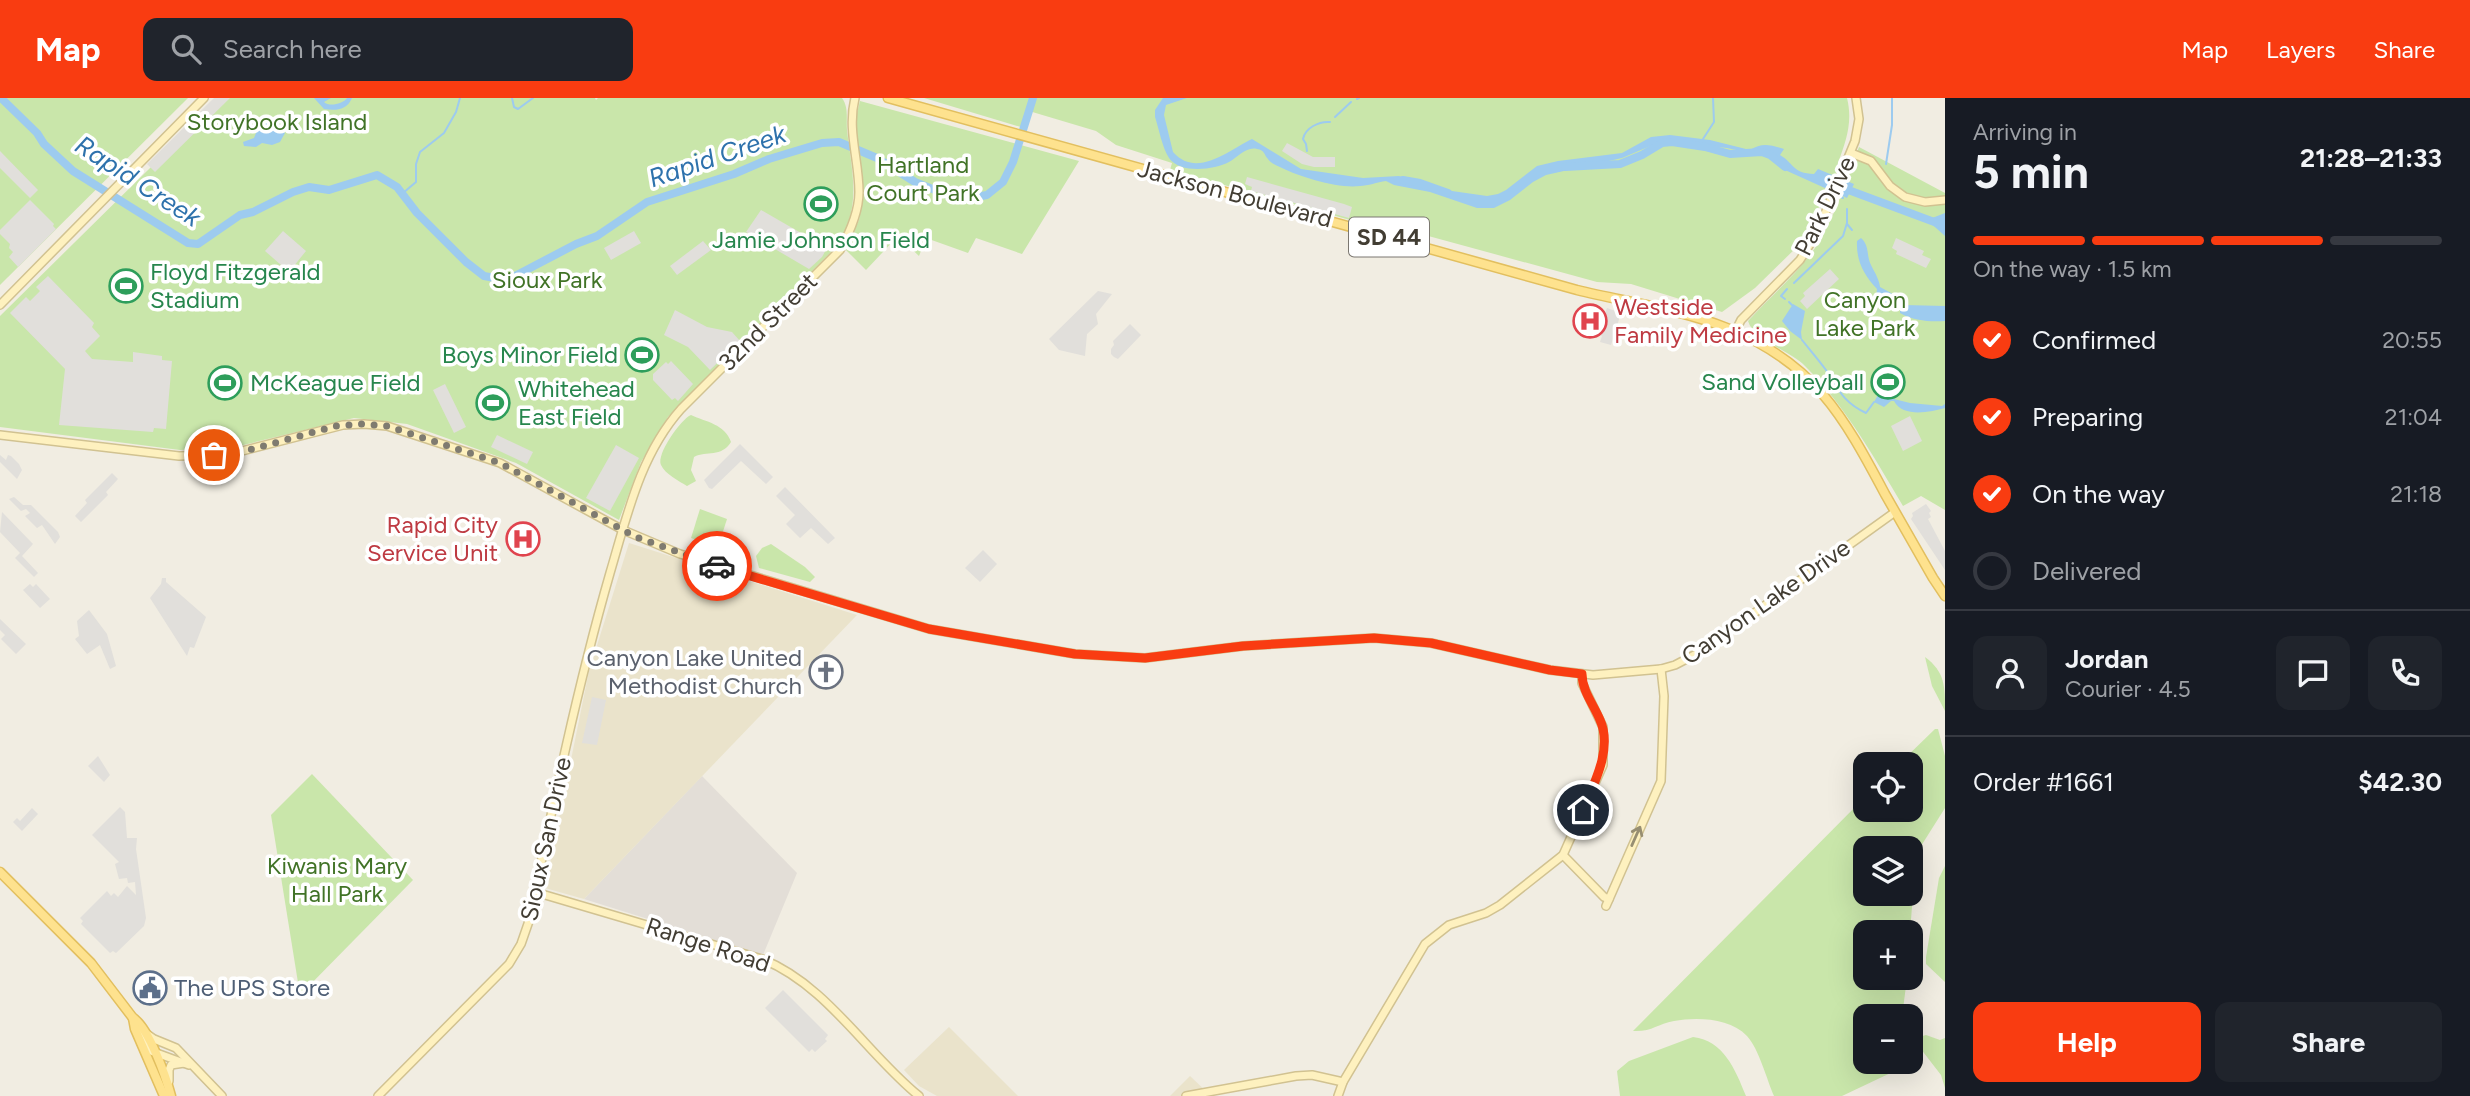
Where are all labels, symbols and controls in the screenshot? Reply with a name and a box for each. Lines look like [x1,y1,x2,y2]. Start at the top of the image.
search box [143,18,633,81]
text: Map [35,30,101,69]
icon: search [167,30,205,68]
text: Search here [223,33,362,65]
text: Map [2181,35,2228,64]
text: Layers [2266,35,2335,64]
text: Share [2373,35,2435,64]
park label: Storybook Island [187,107,367,136]
water label: Rapid Creek [644,117,791,194]
text: Arriving in [1973,118,2077,146]
water label: Rapid Creek [69,129,208,234]
text: 21:28–21:33 [2300,142,2442,174]
text: 5 min [1973,144,2089,200]
park label: Hartland Court Park [866,150,980,207]
street label: Park Drive [1788,151,1861,260]
street label: Jackson Boulevard [1135,154,1336,233]
sports icon: Jamie Johnson Field [802,185,840,223]
road number: SD 44 [1349,218,1429,256]
place label: Jamie Johnson Field [712,225,930,254]
text: On the way · 1.5 km [1973,255,2172,283]
place label: Floyd Fitzgerald Stadium [150,257,321,314]
park label: Sioux Park [492,265,603,294]
street label: 32nd Street [712,266,823,377]
sports icon: Floyd Fitzgerald Stadium [107,267,145,305]
park label: Canyon Lake Park [1815,285,1916,342]
place label: Westside Family Medicine [1614,292,1787,349]
hospital icon: Westside Family Medicine [1571,302,1609,340]
icon: check [1973,321,2011,359]
text: Confirmed [2032,324,2156,356]
text: 20:55 [2382,326,2442,354]
sports icon: Boys Minor Field [623,336,661,374]
place label: Boys Minor Field [442,340,618,369]
sports icon: Sand Volleyball [1869,363,1907,401]
sports icon: McKeague Field [206,364,244,402]
place label: Sand Volleyball [1701,367,1864,396]
place label: McKeague Field [250,368,421,397]
place label: Whitehead East Field [518,374,635,431]
sports icon: Whitehead East Field [474,384,512,422]
icon: check [1973,398,2011,436]
text: Preparing [2032,401,2143,433]
text: 21:04 [2385,403,2442,431]
pin [184,425,244,485]
icon: bag [195,436,233,474]
icon: check [1973,475,2011,513]
text: On the way [2032,478,2165,510]
text: 21:18 [2390,480,2442,508]
place label: Rapid City Service Unit [367,510,498,567]
hospital icon: Rapid City Service Unit [504,520,542,558]
courier [682,531,752,601]
street label: Canyon Lake Drive [1676,533,1856,671]
icon: car [698,547,736,585]
text: Delivered [2032,555,2141,587]
button: person [1973,636,2047,710]
button: chat [2276,636,2350,710]
button: phone [2368,636,2442,710]
place label: Canyon Lake United Methodist Church [586,643,802,700]
text: Jordan [2065,643,2148,675]
church icon: Canyon Lake United Methodist Church [807,653,845,691]
text: Courier · 4.5 [2065,675,2191,703]
map controls [1853,752,1923,1074]
button: locate [1853,752,1923,822]
street label: Sioux San Drive [514,754,577,923]
text: Order #1661 [1973,766,2114,798]
text: $42.30 [2358,766,2442,798]
pin [1553,780,1613,840]
icon: home [1564,791,1602,829]
one-way arrow [1631,826,1644,848]
button: layers [1853,836,1923,906]
park label: Kiwanis Mary Hall Park [267,851,408,908]
street label: Range Road [642,911,774,978]
button: + [1853,920,1923,990]
public building icon: The UPS Store [131,969,169,1007]
place label: The UPS Store [174,973,330,1002]
button: Help [1973,1002,2201,1082]
button: Share [2215,1002,2442,1082]
button: − [1853,1004,1923,1074]

